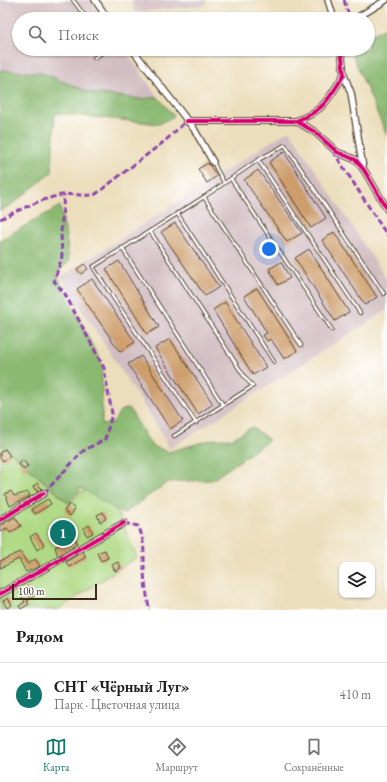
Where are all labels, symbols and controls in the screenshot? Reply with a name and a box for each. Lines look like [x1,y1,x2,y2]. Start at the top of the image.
search box [12,12,375,56]
icon: search [26,23,48,45]
text: Поиск [58,25,99,44]
your location [259,239,279,259]
pin: 1 [50,518,76,548]
map controls [339,562,375,598]
button: layers [339,562,375,598]
scale bar [12,582,97,601]
text: 100 m [18,584,45,598]
text: Рядом [16,625,64,647]
text: СНТ «Чёрный Луг» [54,677,190,696]
text: 1 [26,686,32,703]
text: 410 m [340,686,371,703]
text: Парк · Цветочная улица [54,696,180,713]
tab: Карта [43,736,69,774]
tab: Маршрут [156,736,198,774]
tab: Сохранённые [284,736,344,774]

